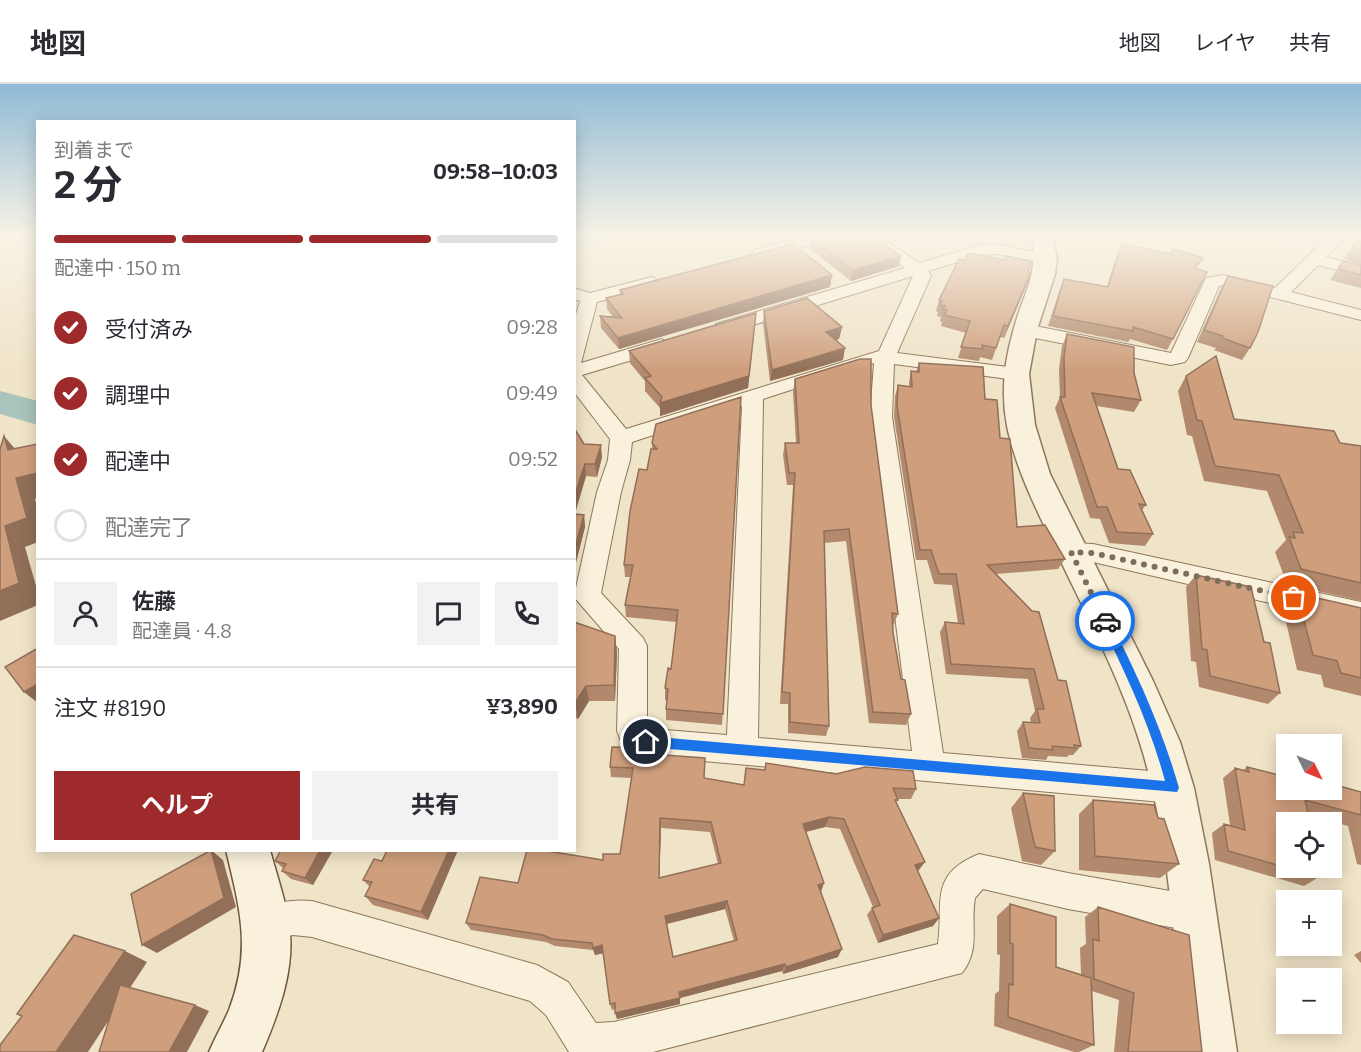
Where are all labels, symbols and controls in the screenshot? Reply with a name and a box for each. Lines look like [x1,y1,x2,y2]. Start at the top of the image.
text: 地図 [30,27,86,60]
text: 地図 [1119,30,1161,56]
text: レイヤ [1194,30,1256,56]
text: 共有 [1289,30,1331,56]
text: 到着まで [54,138,134,162]
text: 09:58–10:03 [433,158,558,185]
text: 2 分 [54,162,122,208]
text: 配達中 · 150 m [54,256,181,280]
icon: check [54,311,87,344]
text: 09:28 [506,315,558,339]
text: 受付済み [105,316,193,343]
icon: check [54,377,87,410]
text: 09:49 [506,381,558,405]
text: 調理中 [105,382,171,409]
icon: check [54,443,87,476]
text: 09:52 [508,447,558,471]
text: 配達中 [105,448,171,475]
text: 配達完了 [105,514,193,541]
pin [1268,572,1319,623]
icon: bag [1277,581,1310,614]
button: person [54,582,117,645]
button: chat [417,582,480,645]
button: phone [495,582,558,645]
text: 佐藤 [132,588,176,615]
courier [1075,591,1135,651]
icon: car [1089,605,1122,638]
text: 配達員 · 4.8 [132,619,232,643]
text: ¥3,890 [486,693,558,720]
text: 注文 #8190 [54,695,166,722]
pin [620,716,671,767]
icon: home [629,725,662,758]
north arrow [1276,734,1342,800]
map controls [1276,734,1342,1034]
button: ヘルプ [54,771,300,840]
button: 共有 [312,771,558,840]
button: locate [1276,812,1342,878]
button: + [1276,890,1342,956]
button: − [1276,968,1342,1034]

